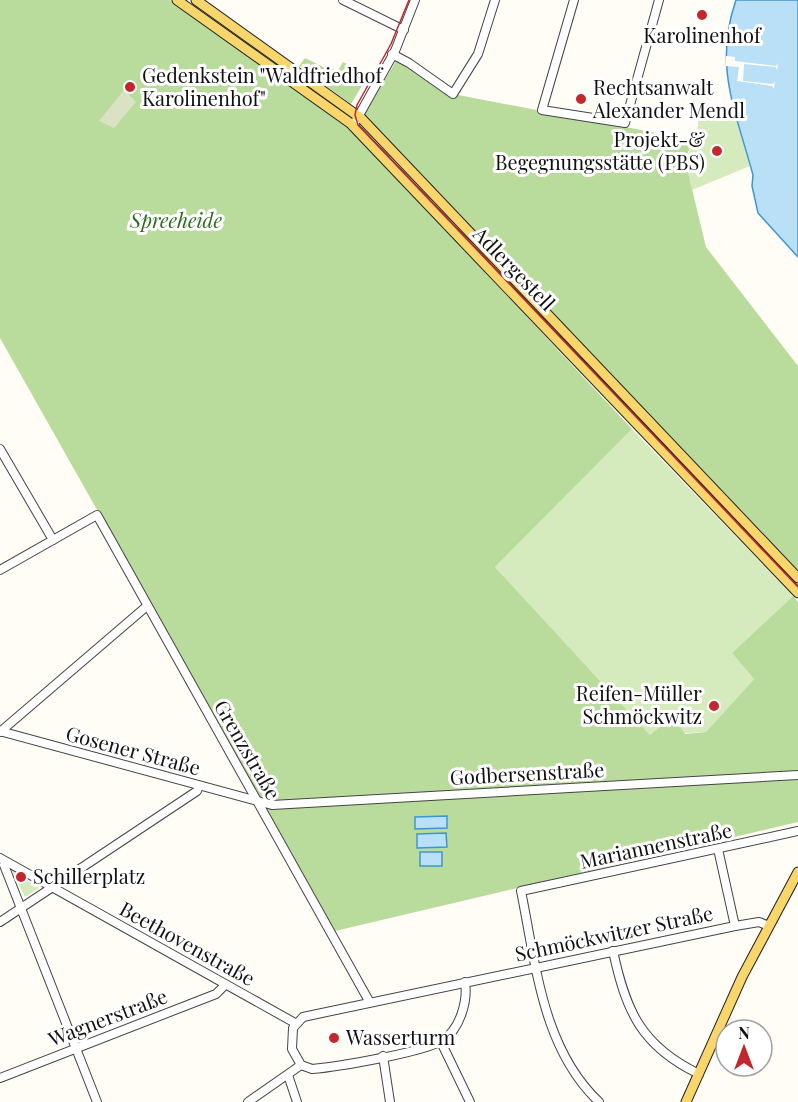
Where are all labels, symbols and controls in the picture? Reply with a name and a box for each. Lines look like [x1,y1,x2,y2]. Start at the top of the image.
marker: Karolinenhof [695,8,709,22]
place label: Karolinenhof [643,21,762,48]
place label: Gedenkstein "Waldfriedhof Karolinenhof" [142,61,383,111]
place label: Rechtsanwalt Alexander Mendl [592,73,745,123]
marker: Gedenkstein "Waldfriedhof Karolinenhof" [123,80,137,94]
marker: Rechtsanwalt Alexander Mendl [574,92,588,106]
place label: Projekt-& Begegnungsstätte (PBS) [495,125,705,175]
marker: Projekt-& Begegnungsstätte (PBS) [710,144,724,158]
park label: Spreeheide [129,206,222,233]
street label: Adlergestell [468,219,562,316]
place label: Reifen-Müller Schmöckwitz [576,679,702,729]
street label: Grenzstraße [209,695,288,804]
marker: Reifen-Müller Schmöckwitz [707,699,721,713]
street label: Gosener Straße [63,719,204,780]
street label: Godbersenstraße [449,755,605,790]
street label: Mariannenstraße [577,815,734,874]
place label: Schillerplatz [33,862,145,889]
marker: Schillerplatz [14,870,28,884]
street label: Beethovenstraße [115,894,260,991]
street label: Schmöckwitzer Straße [512,898,715,967]
street label: Wagnerstraße [43,982,171,1052]
north arrow [714,1018,774,1078]
text: N [738,1022,750,1043]
place label: Wasserturm [345,1023,456,1050]
marker: Wasserturm [327,1031,341,1045]

